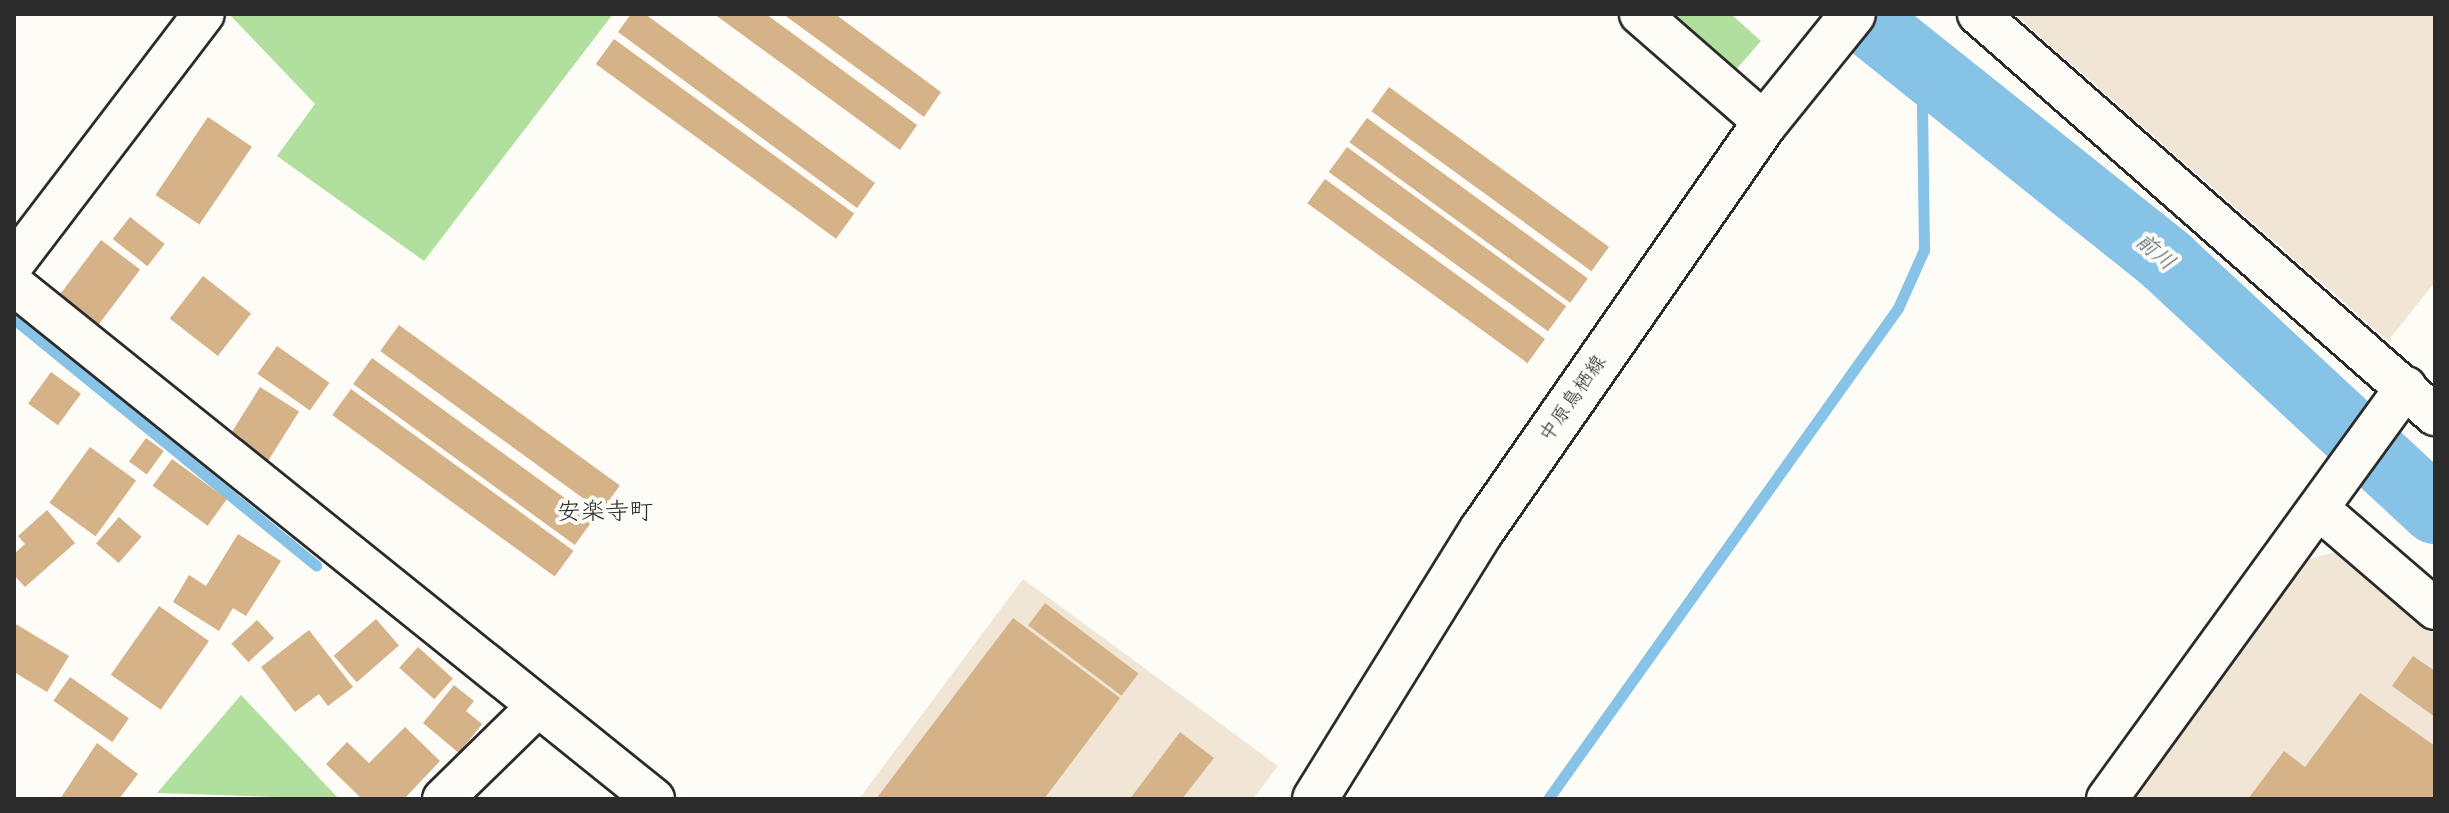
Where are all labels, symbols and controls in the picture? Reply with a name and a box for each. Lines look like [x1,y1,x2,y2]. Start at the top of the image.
water label: 前川 [2130,228,2180,276]
street label: 中原鳥栖線 [1533,350,1611,446]
district label: 安楽寺町 [557,498,653,526]

